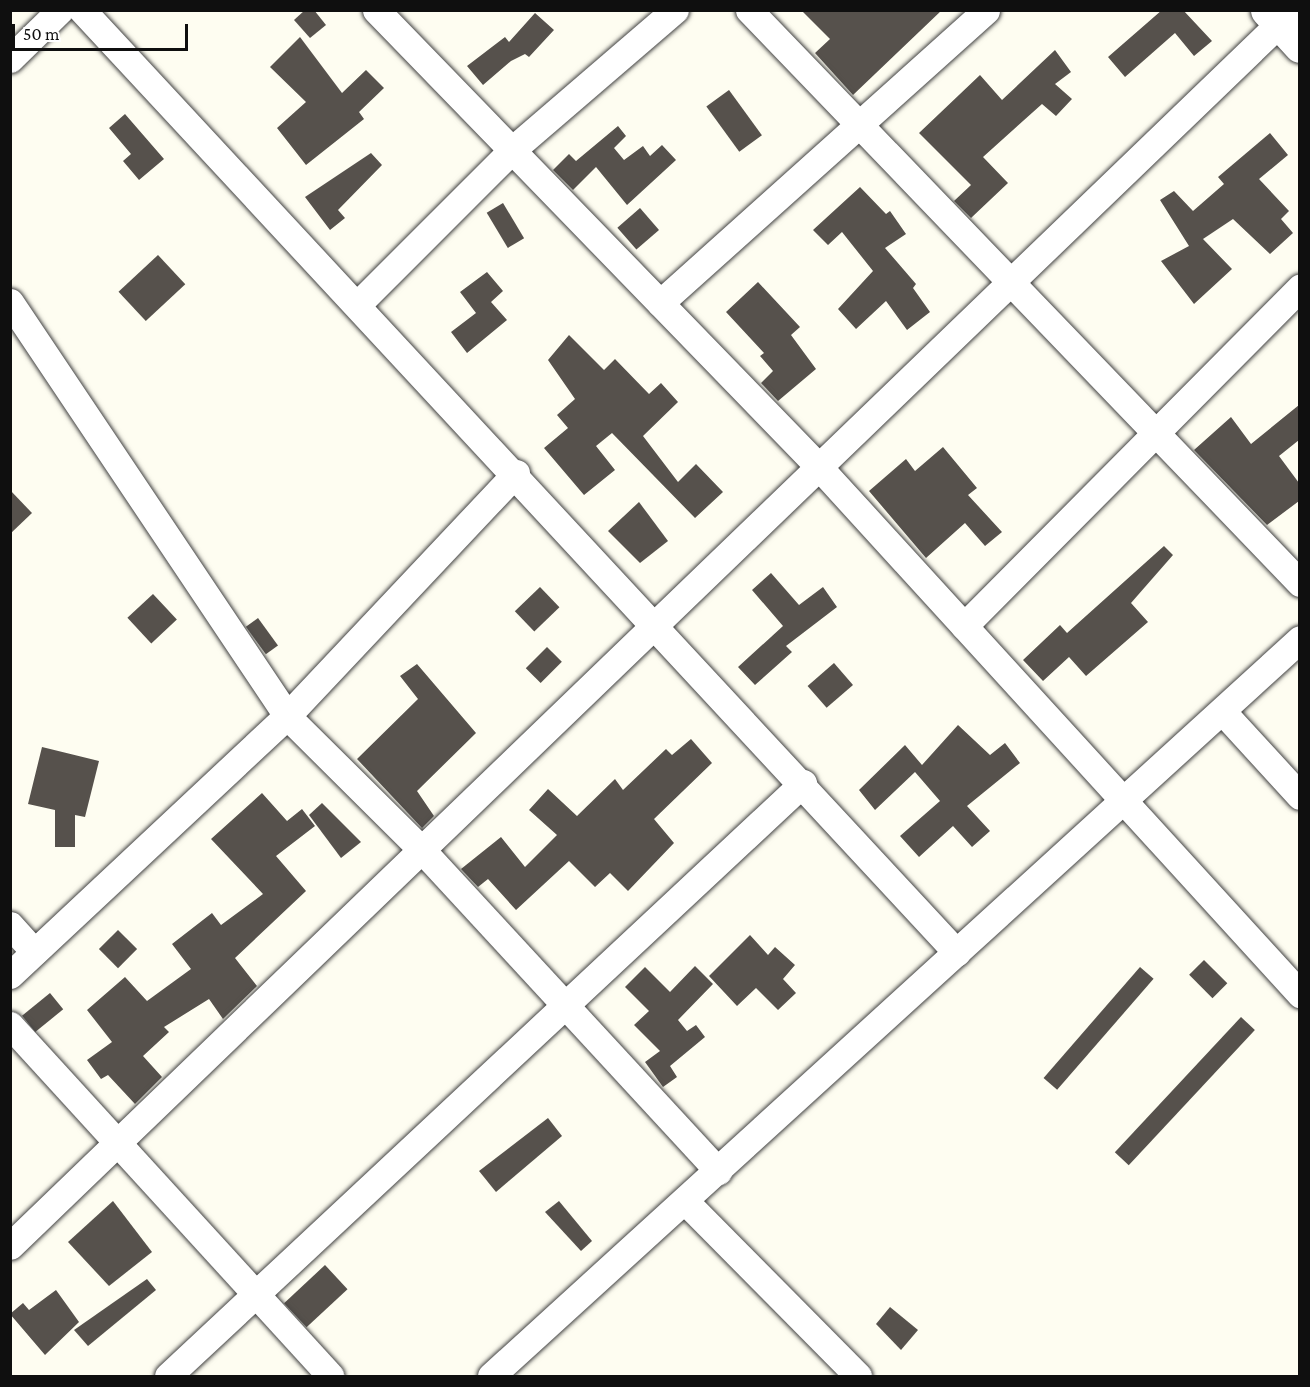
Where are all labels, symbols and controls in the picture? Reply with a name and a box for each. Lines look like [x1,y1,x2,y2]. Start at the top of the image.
scale bar [15,12,190,50]
text: 50 m [23,24,60,44]

